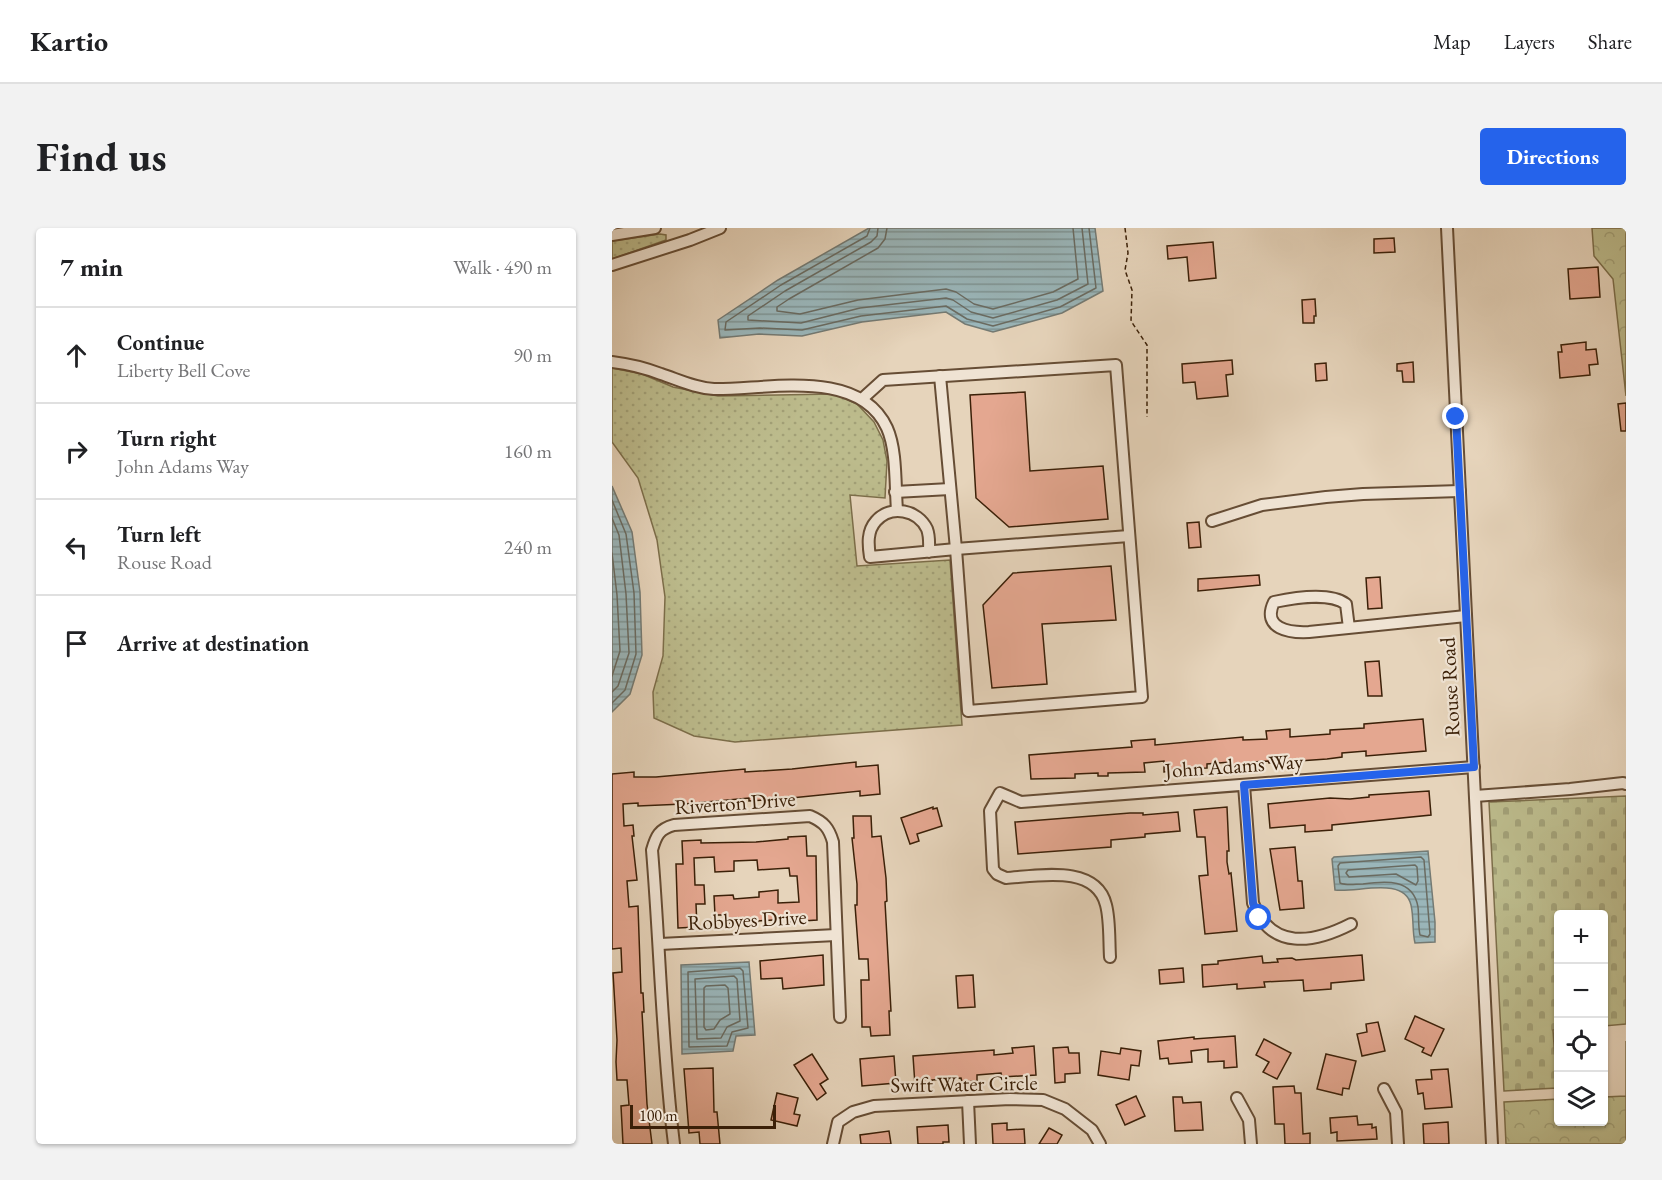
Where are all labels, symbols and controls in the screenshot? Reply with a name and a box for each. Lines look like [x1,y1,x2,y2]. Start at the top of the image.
text: Kartio [30,23,108,59]
text: Map [1433,28,1471,55]
text: Layers [1504,28,1555,55]
text: Share [1588,28,1632,55]
button: Directions [1480,128,1626,185]
text: Find us [36,129,167,184]
text: 7 min [60,250,123,284]
text: Walk · 490 m [453,254,552,280]
text: Continue [117,328,204,357]
icon: ahead [60,339,93,372]
text: 90 m [513,342,552,368]
text: Liberty Bell Cove [117,357,250,383]
route end [1442,403,1468,429]
text: Turn right [117,424,216,453]
icon: right [60,435,93,468]
text: 160 m [504,438,552,464]
text: John Adams Way [117,453,249,479]
text: Turn left [117,520,201,549]
icon: left [60,531,93,564]
text: 240 m [504,534,552,560]
text: Rouse Road [117,549,212,575]
icon: arrive [60,627,93,660]
text: Arrive at destination [117,629,309,658]
street label: Rouse Road [1433,636,1466,737]
street label: John Adams Way [1162,747,1305,784]
street label: Riverton Drive [674,785,796,820]
street label: Robbyes Drive [687,903,807,936]
route start [1245,904,1271,930]
map controls [1554,910,1608,1126]
button: + [1554,910,1608,964]
button: − [1554,964,1608,1018]
button: locate [1554,1018,1608,1072]
street label: Swift Water Circle [890,1069,1038,1098]
button: layers [1554,1072,1608,1126]
scale bar [630,1102,776,1130]
text: 100 m [639,1105,678,1126]

